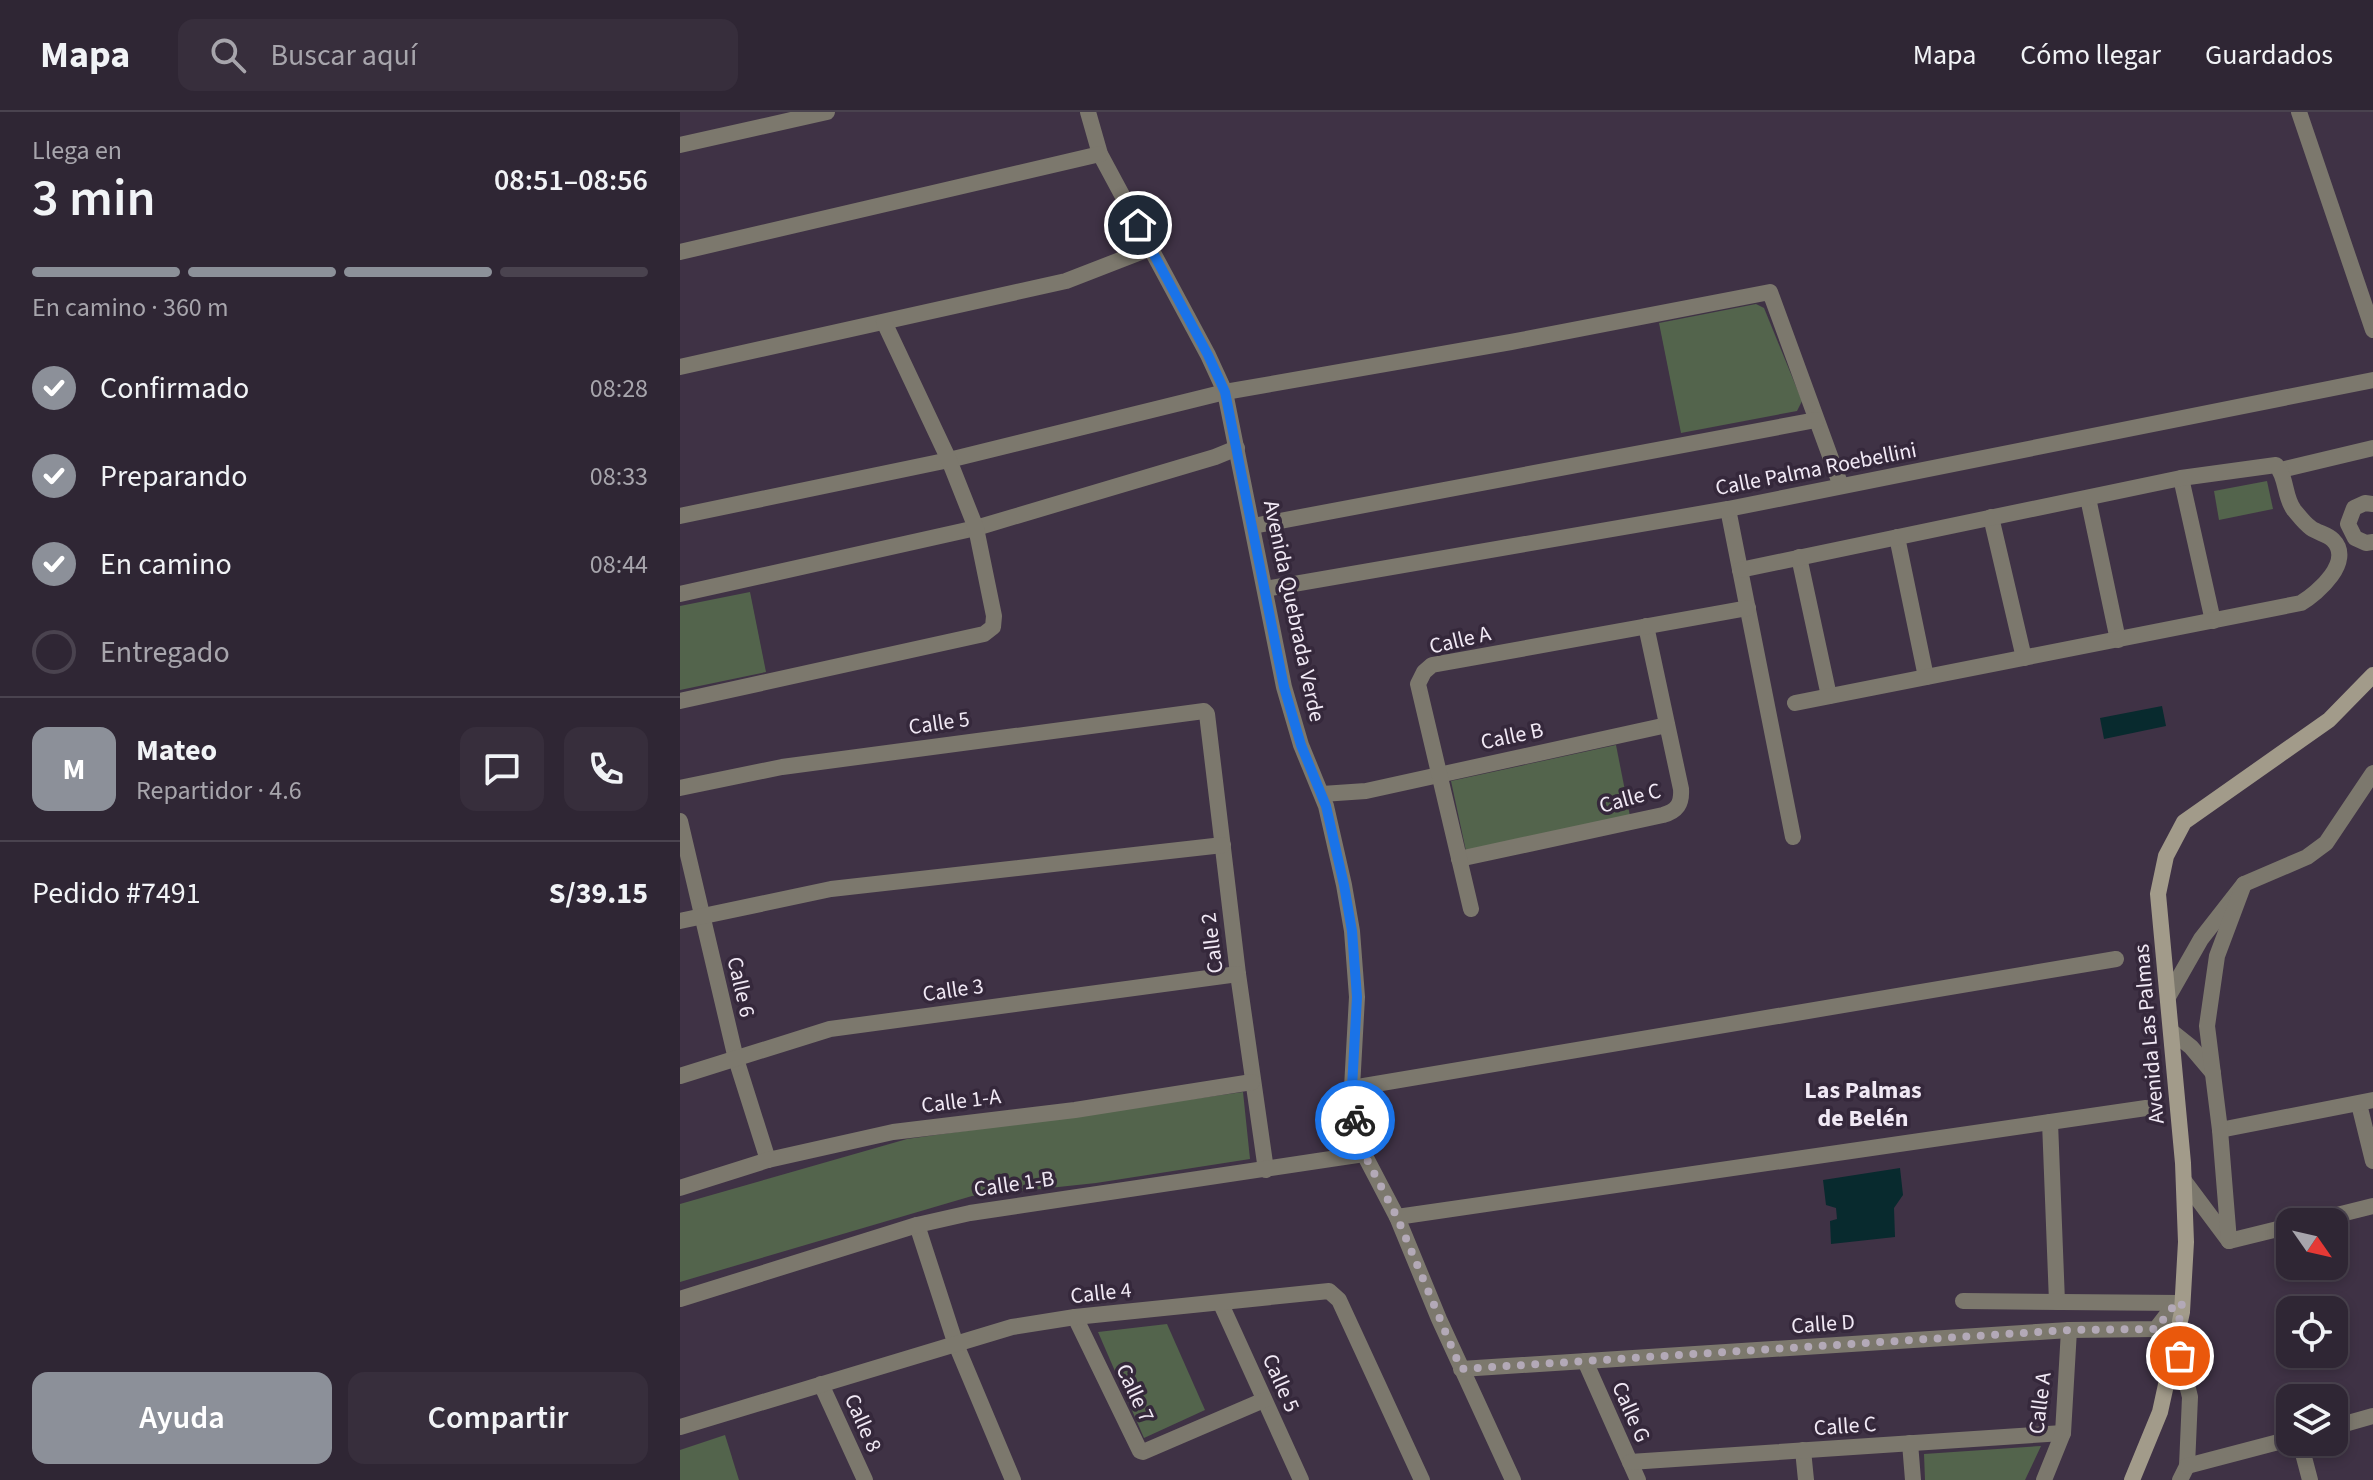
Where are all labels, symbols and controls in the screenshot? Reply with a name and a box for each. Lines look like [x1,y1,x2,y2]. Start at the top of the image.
search box [178,19,738,91]
text: Mapa [40,28,130,82]
icon: search [206,33,250,77]
text: Buscar aquí [270,34,417,77]
text: Mapa [1913,35,1976,75]
text: Cómo llegar [2020,35,2161,75]
text: Guardados [2205,35,2333,75]
text: Llega en [32,132,122,169]
text: 08:51–08:56 [494,159,648,202]
text: 3 min [32,162,156,236]
pin [1104,191,1172,259]
icon: home [1116,203,1160,247]
text: En camino · 360 m [32,289,228,326]
icon: check [32,366,76,410]
text: Confirmado [100,367,249,410]
text: 08:28 [590,370,648,407]
street label: Calle Palma Roebellini [1713,434,1919,504]
icon: check [32,454,76,498]
text: Preparando [100,455,247,498]
text: 08:33 [590,458,648,495]
street label: Avenida Quebrada Verde [1255,497,1333,725]
icon: check [32,542,76,586]
text: En camino [100,543,232,586]
text: 08:44 [590,546,648,583]
street label: Calle A [1426,617,1494,663]
text: Entregado [100,631,230,674]
street label: Calle 5 [907,703,971,743]
street label: Calle B [1478,714,1546,758]
button: chat [460,727,544,811]
button: phone [564,727,648,811]
text: Mateo [136,729,217,772]
text: M [63,748,85,791]
text: Repartidor · 4.6 [136,772,302,809]
street label: Calle C [1596,774,1664,822]
text: Pedido #7491 [32,872,201,915]
text: S/39.15 [549,872,648,915]
street label: Calle 2 [1192,911,1232,975]
street label: Avenida Las Palmas [2125,943,2173,1125]
street label: Calle 6 [719,954,763,1020]
street label: Calle 3 [921,970,985,1010]
district label: Las Palmas de Belén [1804,1073,1922,1136]
street label: Calle 1-A [919,1080,1003,1122]
courier [1315,1080,1395,1160]
icon: bike [1333,1098,1377,1142]
street label: Calle 1-B [972,1163,1056,1205]
north arrow [2276,1208,2348,1280]
map controls [2276,1208,2348,1456]
street label: Calle 4 [1069,1274,1133,1312]
button: locate [2276,1296,2348,1368]
street label: Calle D [1790,1306,1856,1342]
pin [2146,1322,2214,1390]
icon: bag [2158,1334,2202,1378]
street label: Calle 5 [1254,1349,1308,1417]
street label: Calle 7 [1108,1359,1162,1428]
street label: Calle A [2020,1370,2060,1436]
button: Ayuda [32,1372,332,1464]
button: Compartir [348,1372,648,1464]
street label: Calle G [1603,1376,1659,1448]
button: layers [2276,1384,2348,1456]
street label: Calle 8 [836,1389,890,1457]
street label: Calle C [1813,1408,1877,1444]

